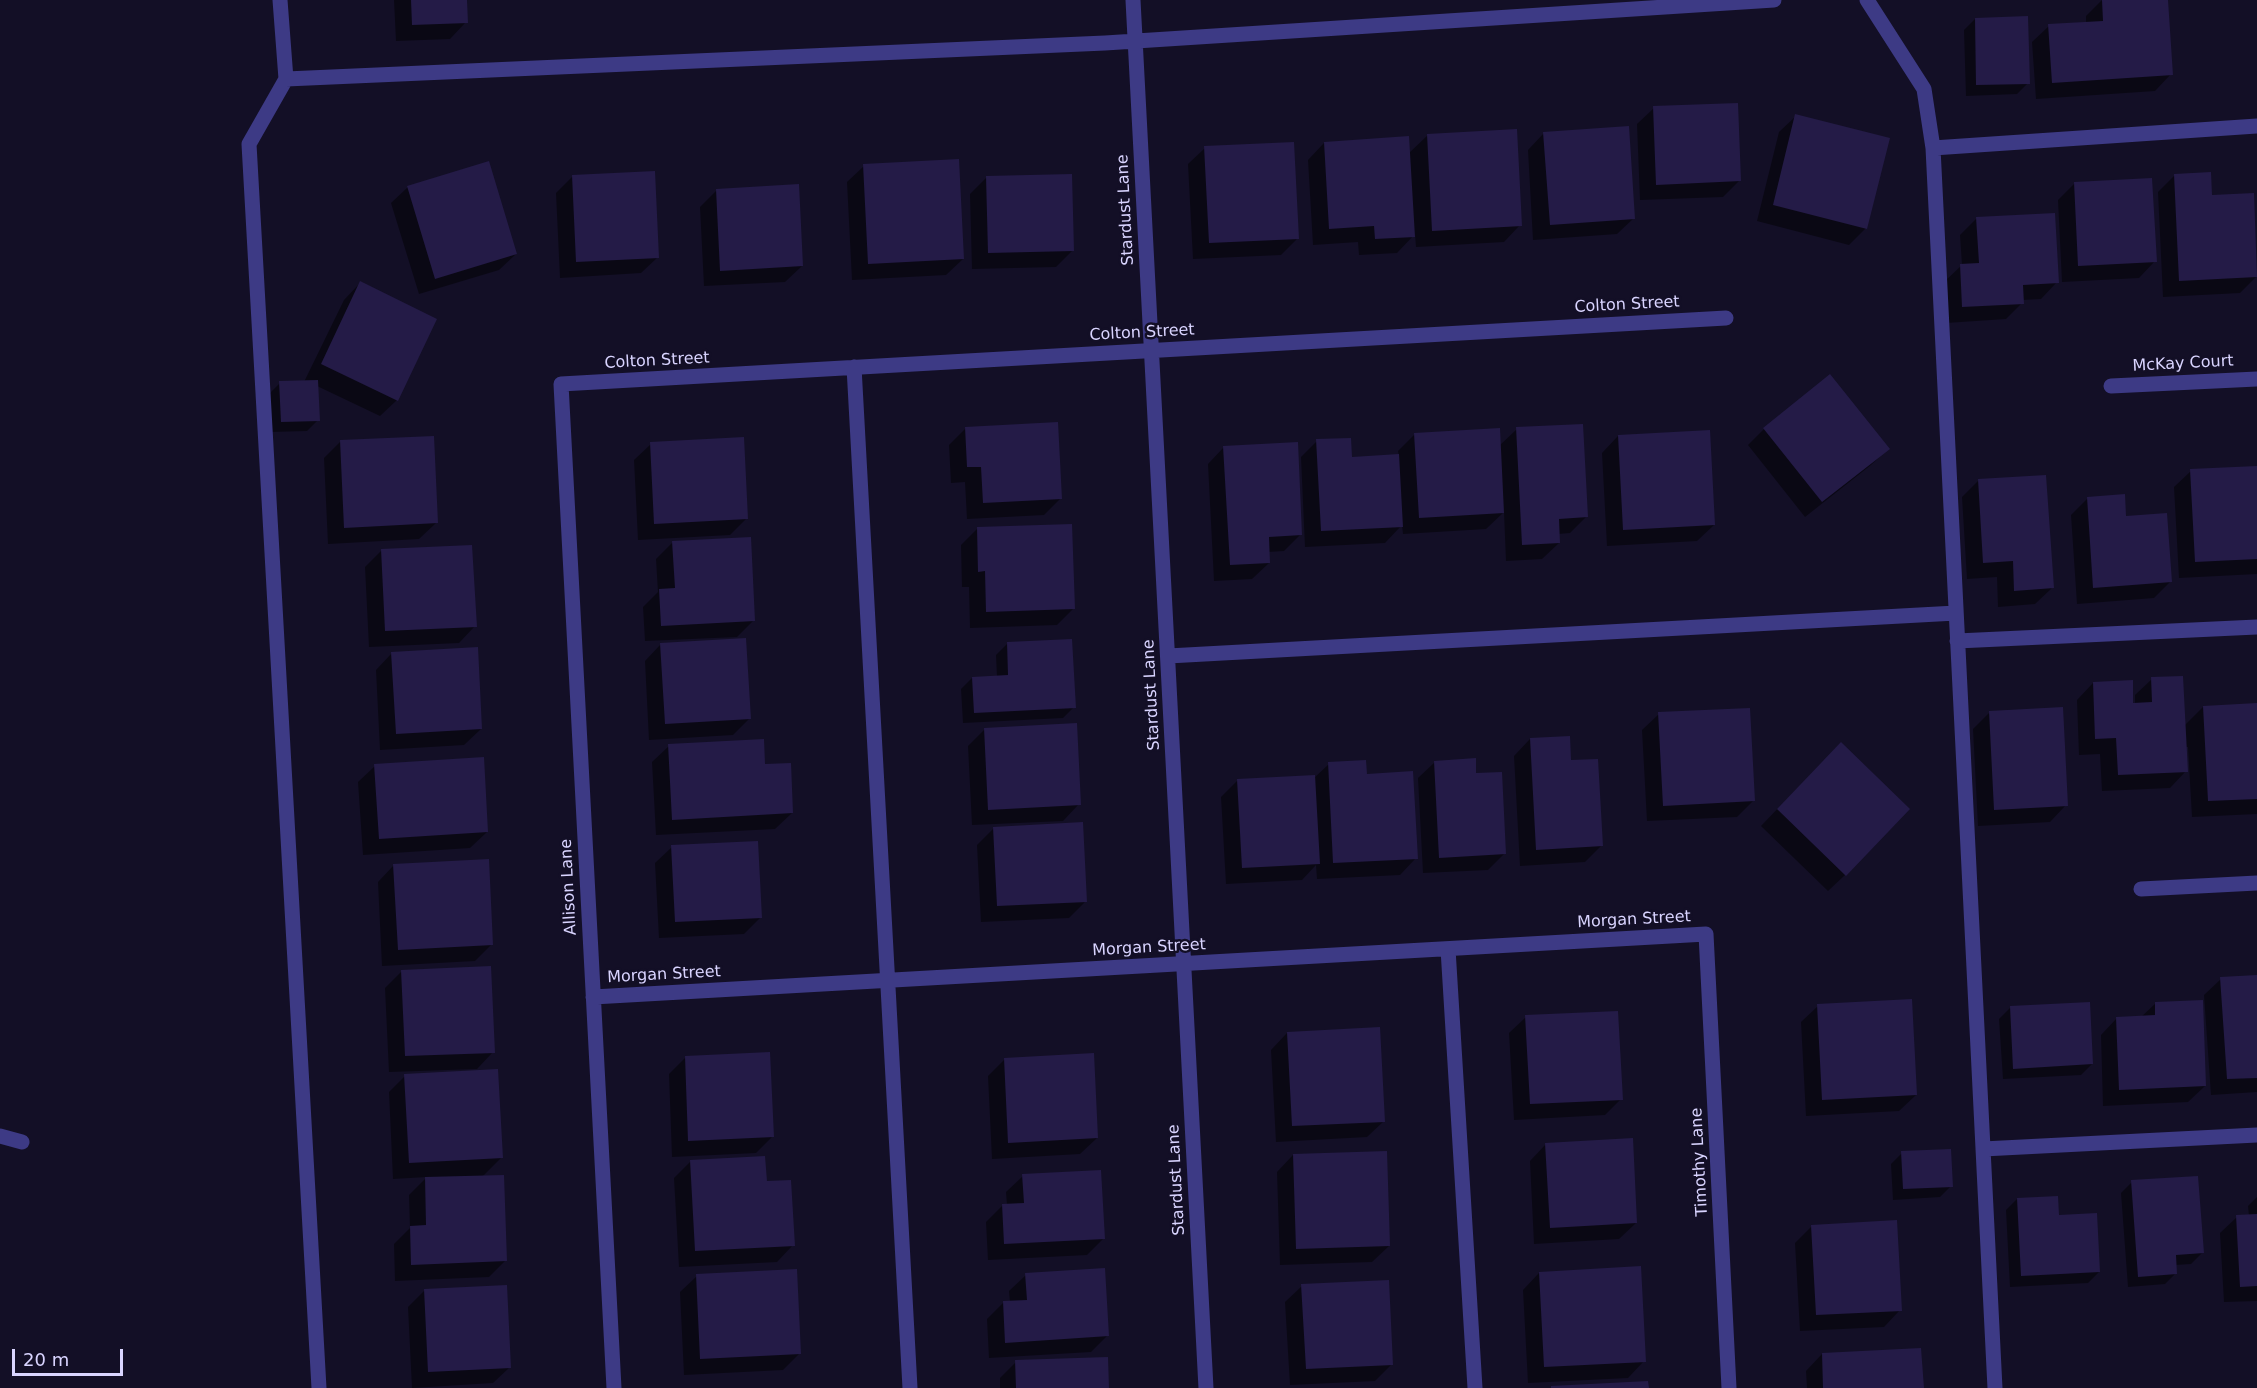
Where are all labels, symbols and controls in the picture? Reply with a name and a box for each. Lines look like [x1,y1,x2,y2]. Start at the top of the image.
street label: Stardust Lane [1114,154,1138,266]
street label: Colton Street [1574,293,1680,317]
street label: Colton Street [1089,321,1195,345]
street label: Colton Street [604,349,710,373]
street label: McKay Court [2132,352,2234,376]
street label: Stardust Lane [1140,639,1164,751]
street label: Allison Lane [557,838,581,936]
street label: Morgan Street [1577,907,1691,933]
street label: Morgan Street [1092,935,1206,961]
street label: Morgan Street [607,962,721,988]
street label: Timothy Lane [1688,1107,1712,1217]
street label: Stardust Lane [1165,1124,1189,1236]
scale bar [15,1337,126,1375]
text: 20 m [23,1349,69,1370]

